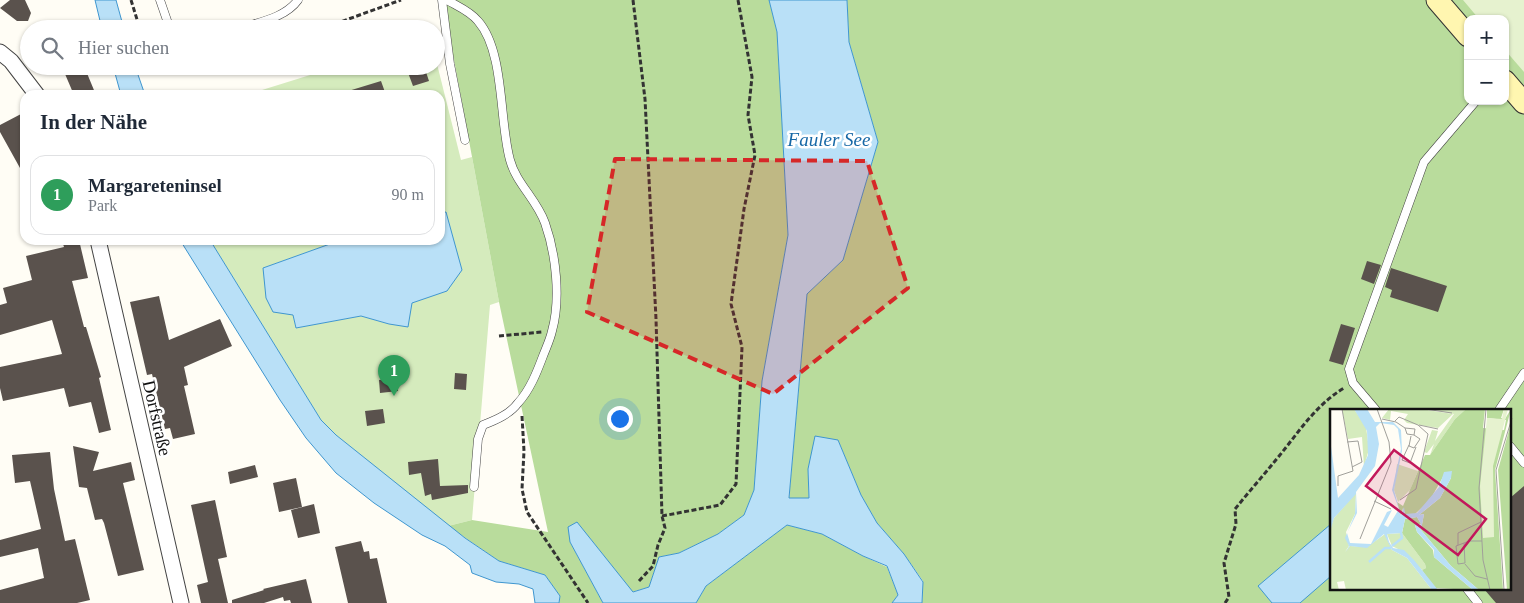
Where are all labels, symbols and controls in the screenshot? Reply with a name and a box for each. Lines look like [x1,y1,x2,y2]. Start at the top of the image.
map controls [1464,15,1509,105]
button: + [1464,15,1509,60]
search box [20,20,445,75]
icon: search [38,34,66,62]
text: Hier suchen [78,37,169,58]
button: − [1464,60,1509,105]
text: In der Nähe [40,110,147,134]
water label: Fauler See [787,129,870,150]
text: Margareteninsel [88,175,222,196]
text: 1 [53,186,61,203]
text: 90 m [392,186,424,203]
text: Park [88,197,117,214]
pin: 1 [378,355,410,396]
street label: Dorfstraße [139,378,175,458]
your location [607,406,633,432]
inset map [1330,409,1512,590]

